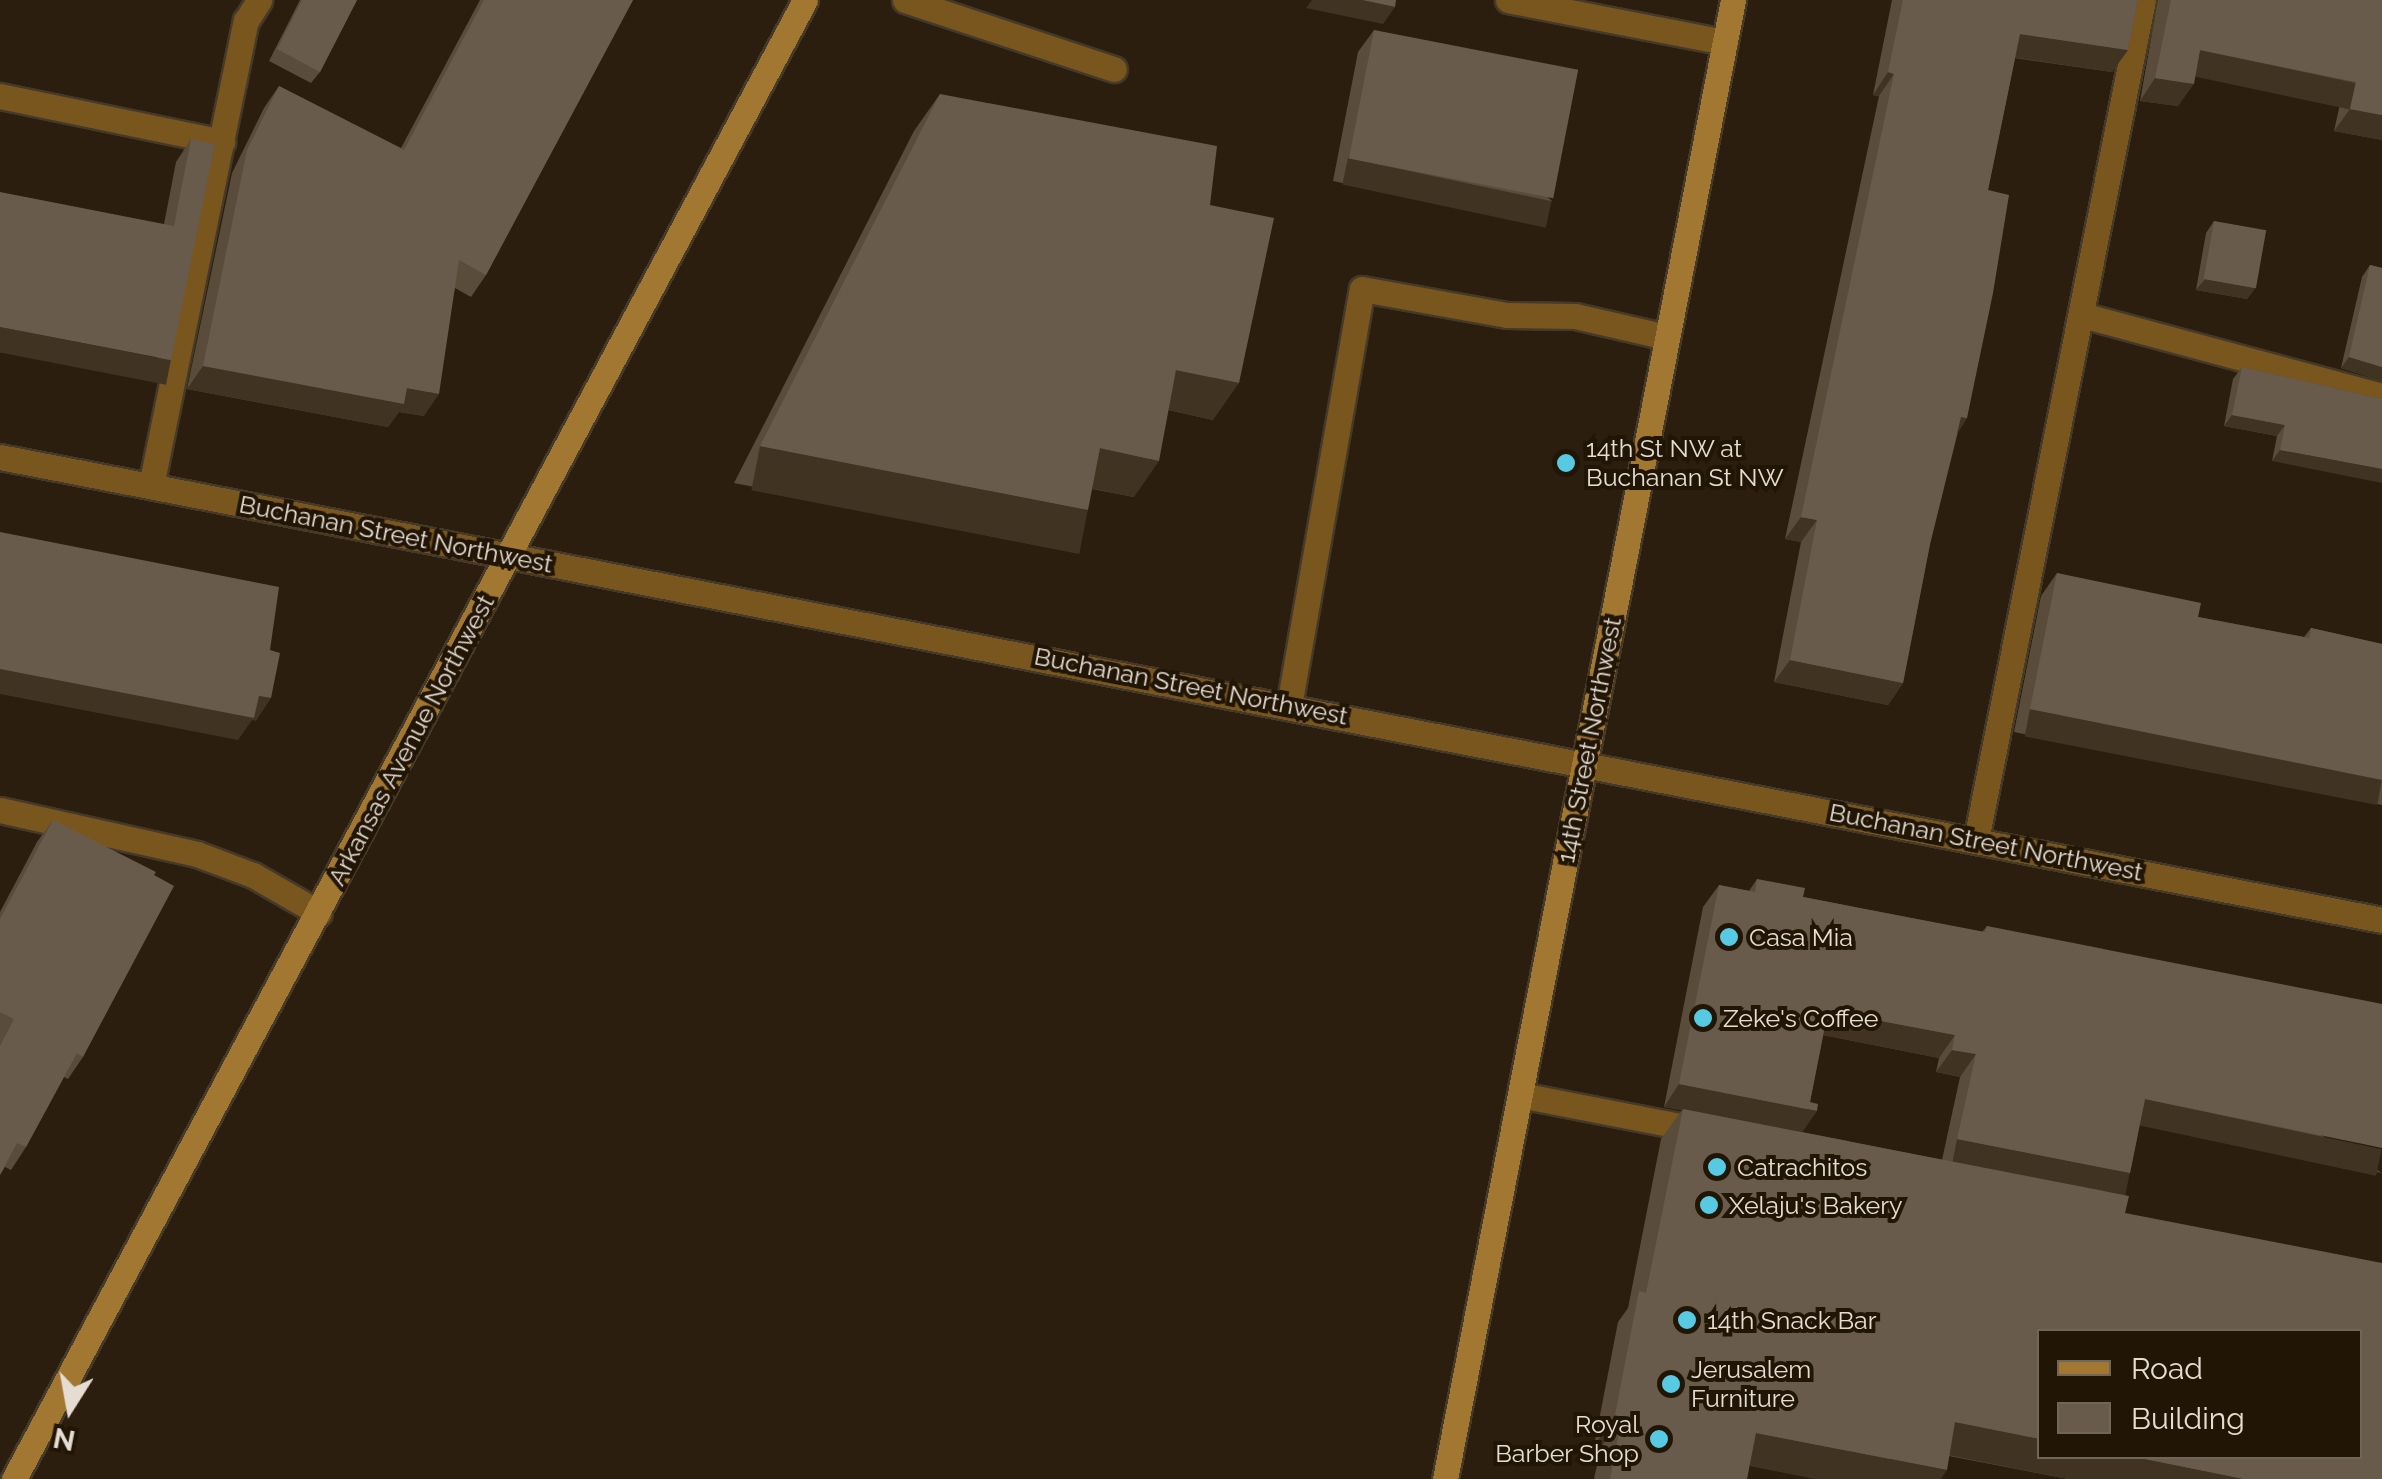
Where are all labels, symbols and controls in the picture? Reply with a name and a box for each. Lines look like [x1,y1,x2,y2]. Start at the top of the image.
place label: 14th St NW at Buchanan St NW [1586,434,1784,493]
marker: 14th St NW at Buchanan St NW [1555,452,1577,474]
street label: Buchanan Street Northwest [237,489,555,579]
street label: Arkansas Avenue Northwest [321,589,501,891]
street label: 14th Street Northwest [1550,615,1628,865]
street label: Buchanan Street Northwest [1032,641,1350,731]
street label: Buchanan Street Northwest [1827,797,2145,887]
place label: Casa Mia [1749,922,1853,952]
marker: Casa Mia [1718,926,1740,948]
place label: Zeke's Coffee [1723,1003,1878,1033]
marker: Zeke's Coffee [1692,1007,1714,1029]
place label: Catrachitos [1737,1152,1867,1182]
marker: Catrachitos [1706,1156,1728,1178]
place label: Xelaju's Bakery [1729,1190,1902,1220]
marker: Xelaju's Bakery [1698,1194,1720,1216]
place label: 14th Snack Bar [1707,1305,1876,1335]
marker: 14th Snack Bar [1676,1309,1698,1331]
legend [2037,1329,2362,1459]
text: Road [2131,1351,2203,1386]
place label: Jerusalem Furniture [1691,1355,1811,1414]
north arrow [20,1359,120,1459]
marker: Jerusalem Furniture [1660,1373,1682,1395]
text: Building [2131,1401,2245,1436]
place label: Royal Barber Shop [1495,1410,1639,1469]
text: N [51,1421,78,1457]
marker: Royal Barber Shop [1648,1428,1670,1450]

